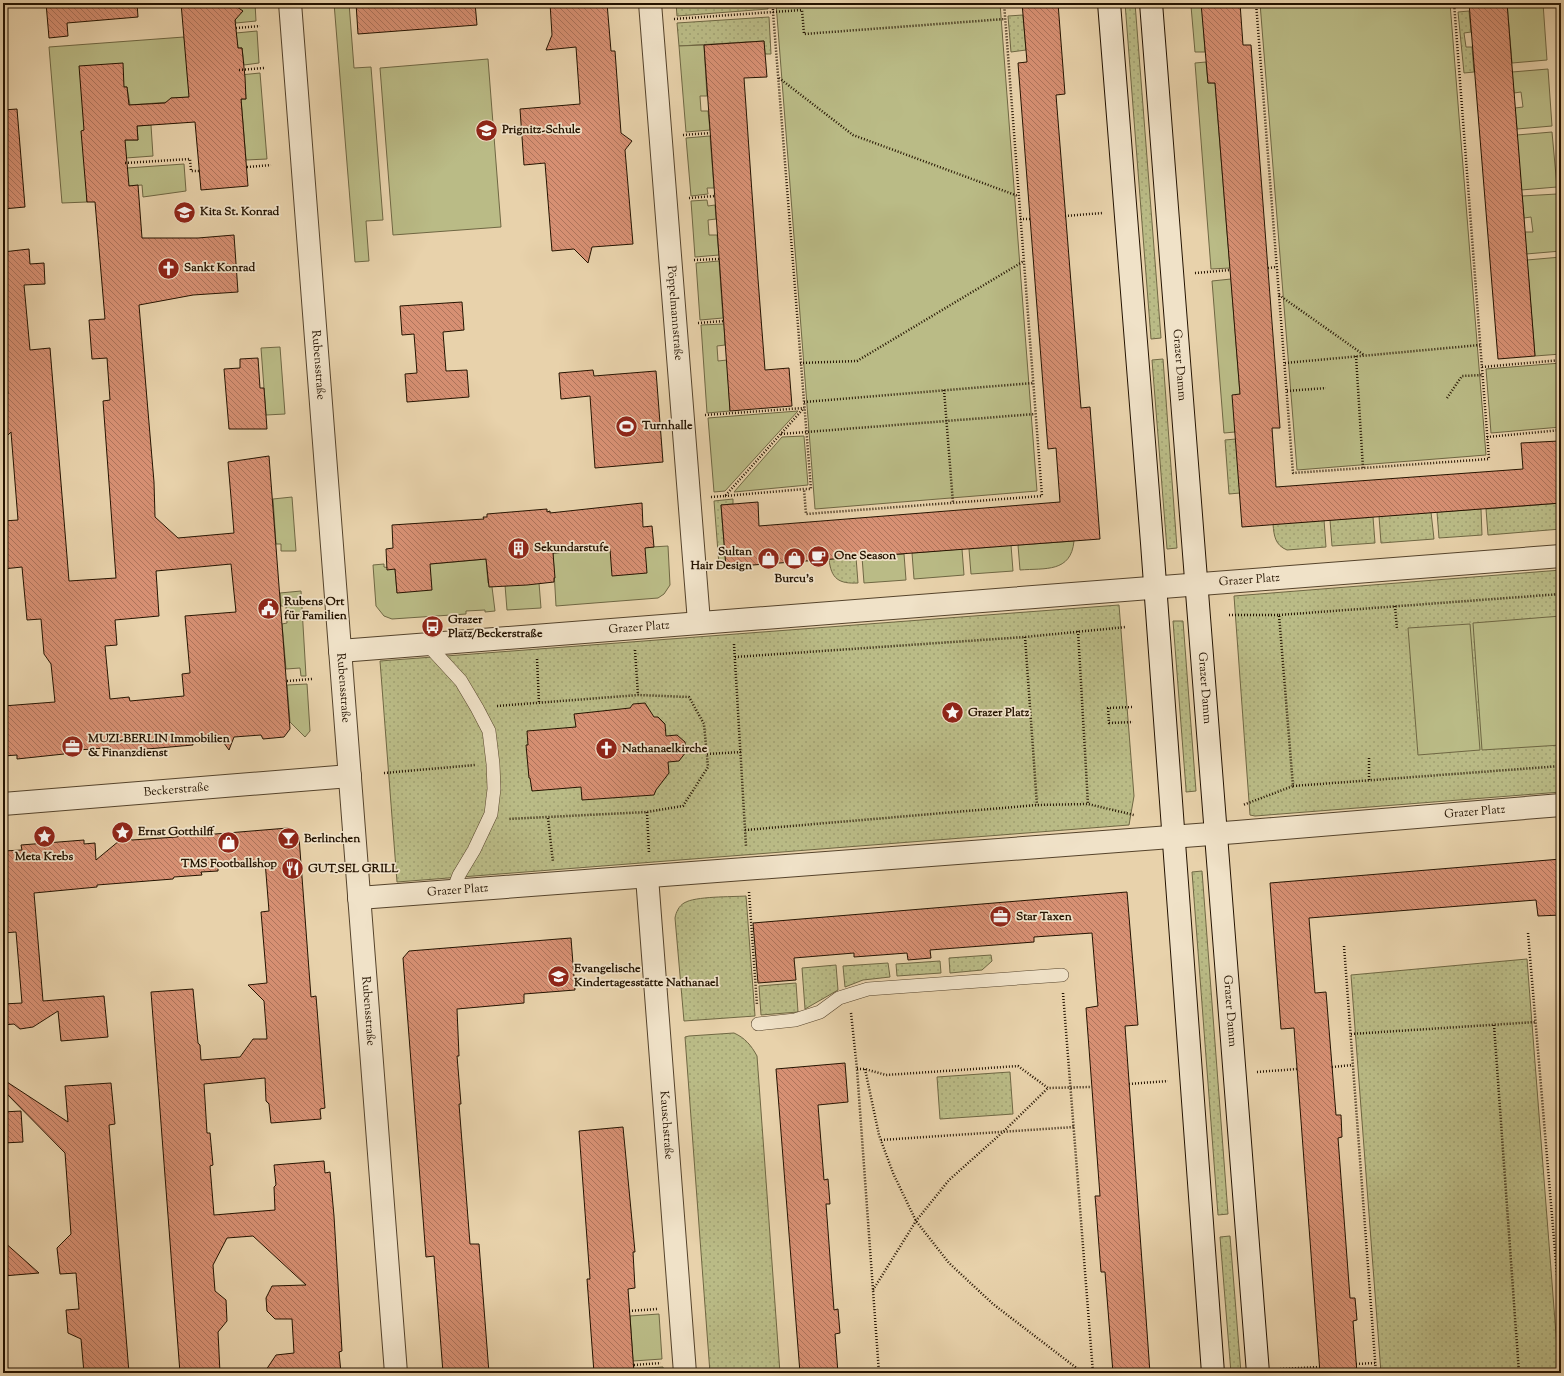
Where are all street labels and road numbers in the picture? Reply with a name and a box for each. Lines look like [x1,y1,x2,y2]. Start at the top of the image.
street label: Pöppelmannstraße [662,265,687,362]
street label: Grazer Damm [1167,328,1191,402]
street label: Rubensstraße [306,329,330,401]
street label: Grazer Platz [1218,569,1281,592]
street label: Grazer Platz [608,616,671,639]
street label: Grazer Damm [1193,651,1216,725]
street label: Rubensstraße [331,652,355,724]
street label: Beckerstraße [143,778,210,802]
street label: Grazer Platz [1443,801,1506,824]
street label: Grazer Platz [426,879,489,902]
street label: Grazer Damm [1218,974,1242,1048]
street label: Rubensstraße [356,975,380,1047]
street label: Kauschstraße [654,1090,678,1161]

